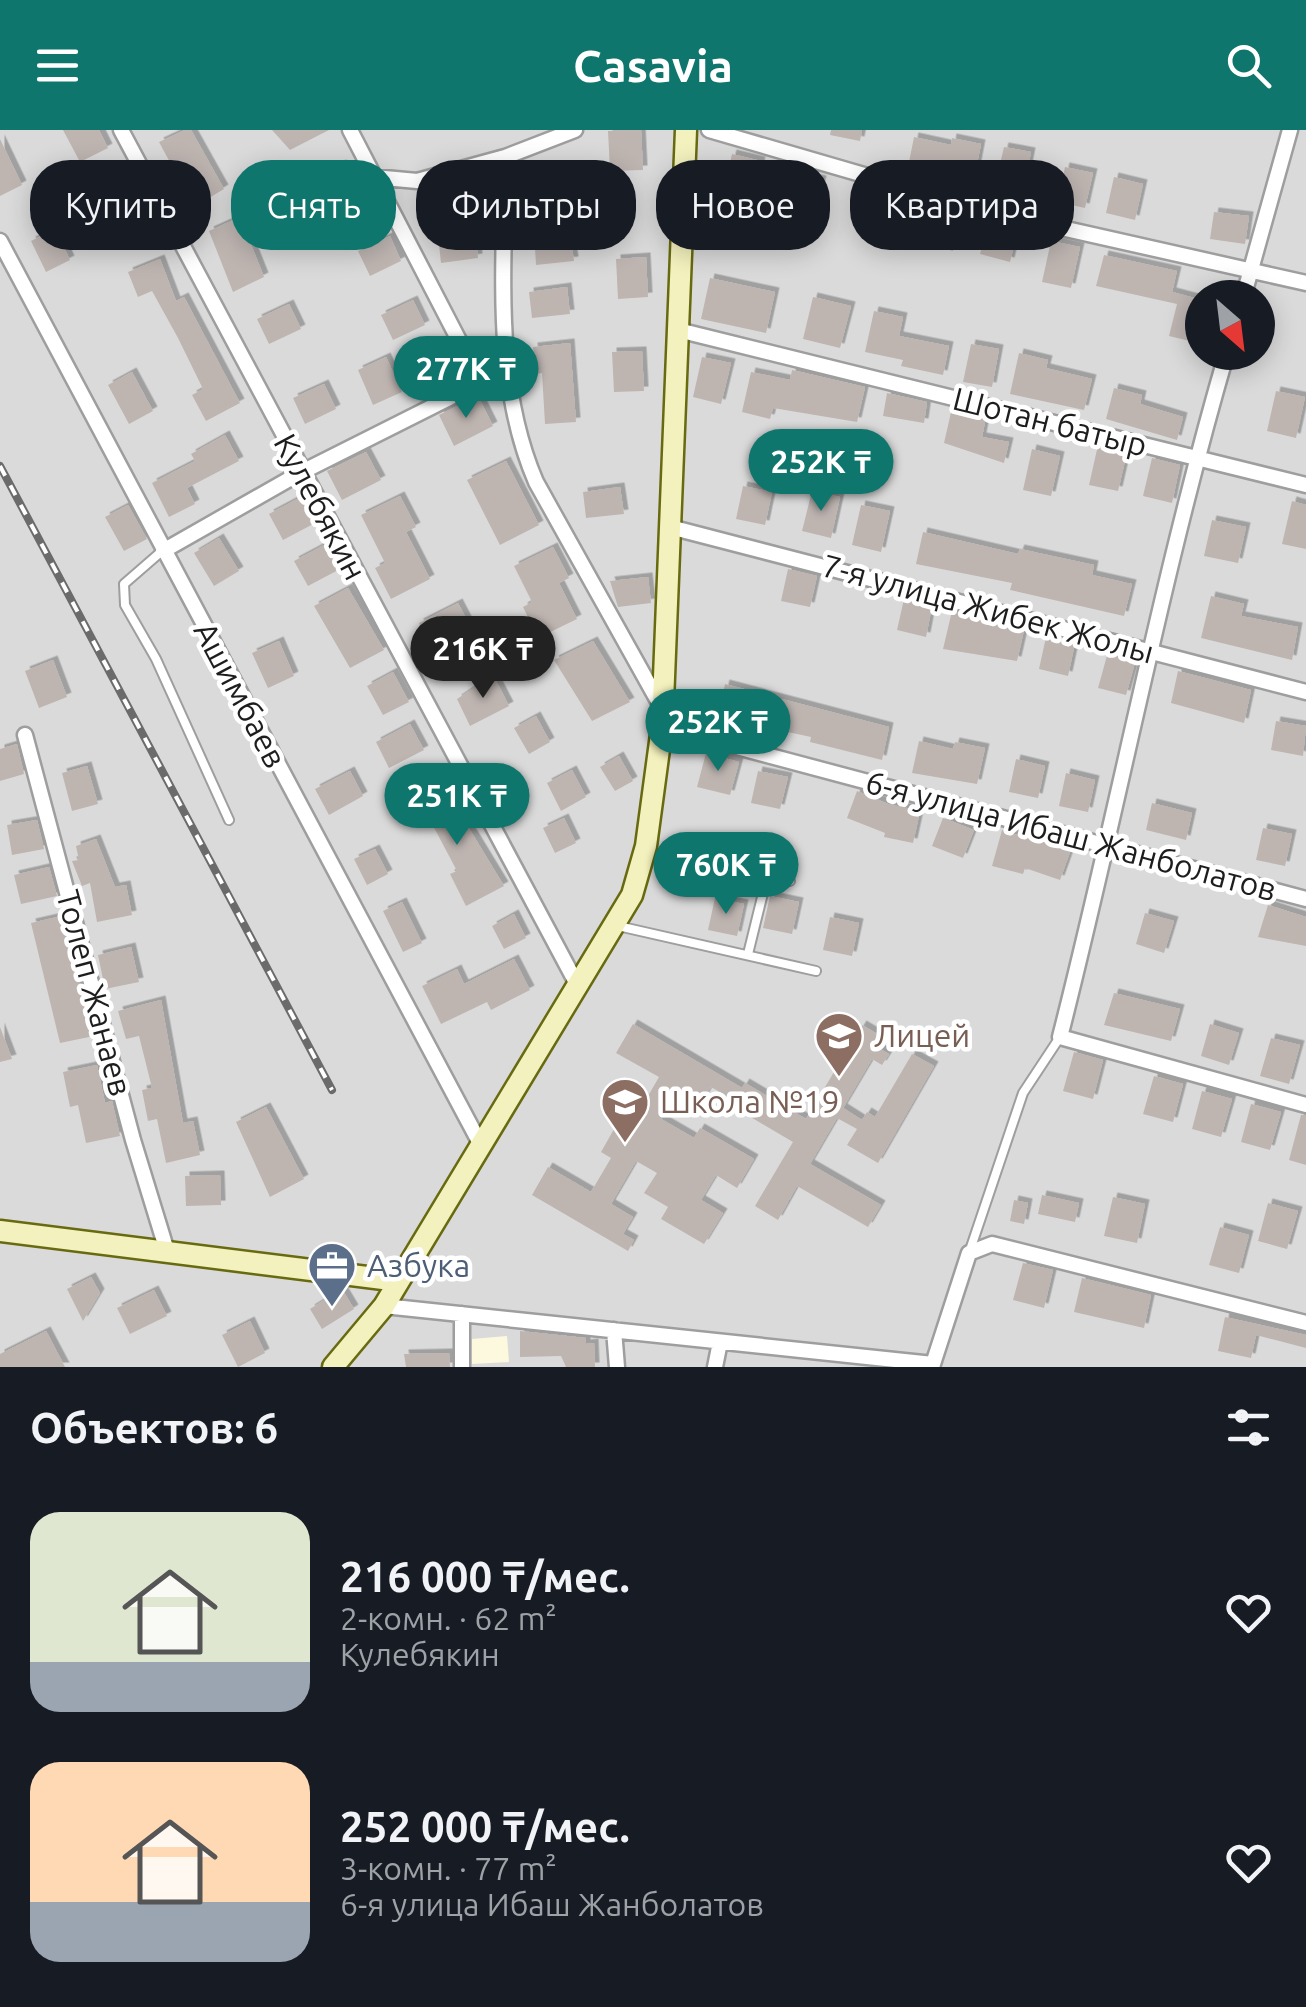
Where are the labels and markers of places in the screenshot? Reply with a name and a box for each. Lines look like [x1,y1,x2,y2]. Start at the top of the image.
pin: 277K ₸ [385,336,547,421]
pin: 252K ₸ [740,429,902,514]
pin: 216K ₸ [402,616,564,701]
pin: 252K ₸ [637,689,799,774]
pin: 251K ₸ [376,763,538,848]
pin: 760K ₸ [645,832,807,917]
school or university icon: Лицей [813,1010,865,1078]
place label: Лицей [874,1017,970,1053]
school or university icon: Школа №19 [599,1076,651,1144]
place label: Школа №19 [660,1083,839,1119]
office icon: Азбука [306,1240,358,1308]
place label: Азбука [367,1247,470,1283]

